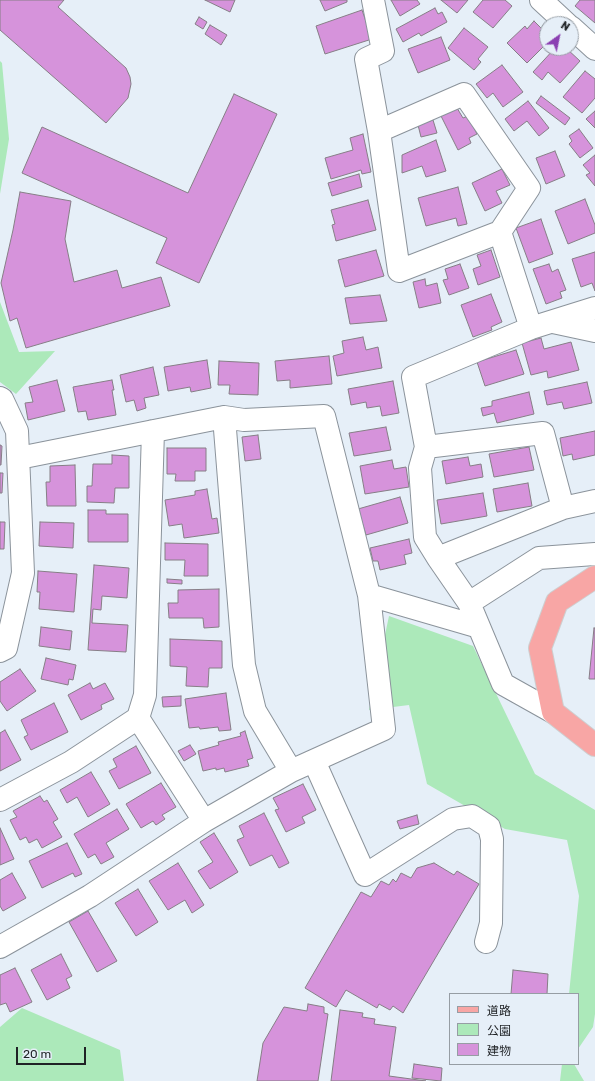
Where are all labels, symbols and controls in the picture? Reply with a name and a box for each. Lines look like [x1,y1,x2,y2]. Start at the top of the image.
north arrow [539,16,579,56]
text: N [558,19,572,34]
legend [449,993,579,1065]
text: 道路 [487,1004,511,1018]
text: 公園 [487,1024,511,1038]
scale bar [18,1039,88,1065]
text: 建物 [487,1044,511,1058]
text: 20 m [23,1047,51,1061]

